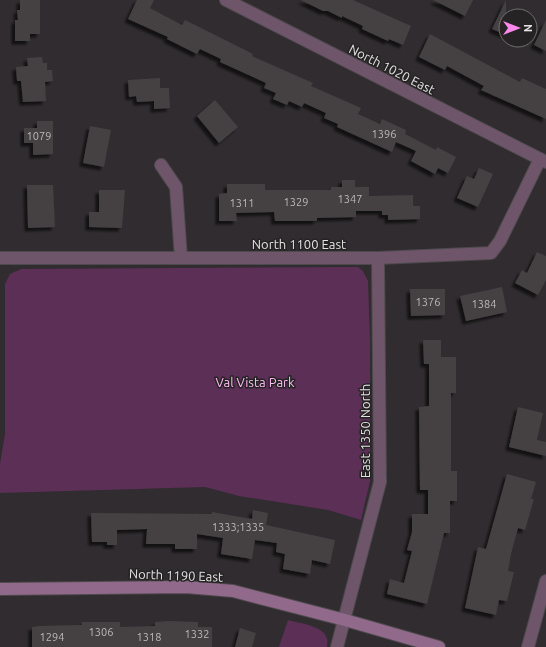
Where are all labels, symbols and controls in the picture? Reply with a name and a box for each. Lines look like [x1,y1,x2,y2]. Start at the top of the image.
north arrow [498,8,538,48]
text: N [522,24,534,32]
street label: North 1020 East [347,41,437,97]
house number: 1396 [372,128,396,140]
house number: 1079 [27,130,51,142]
house number: 1347 [338,193,362,205]
house number: 1329 [284,196,308,208]
house number: 1311 [230,197,254,209]
street label: North 1100 East [252,237,346,251]
house number: 1376 [416,296,440,308]
house number: 1384 [472,298,496,310]
park label: Val Vista Park [215,375,295,389]
street label: East 1350 North [358,384,372,478]
house number: 1333;1335 [212,521,264,533]
street label: North 1190 East [129,566,223,584]
house number: 1306 [89,626,113,638]
house number: 1332 [185,628,209,640]
house number: 1294 [40,631,64,643]
house number: 1318 [137,631,161,643]

